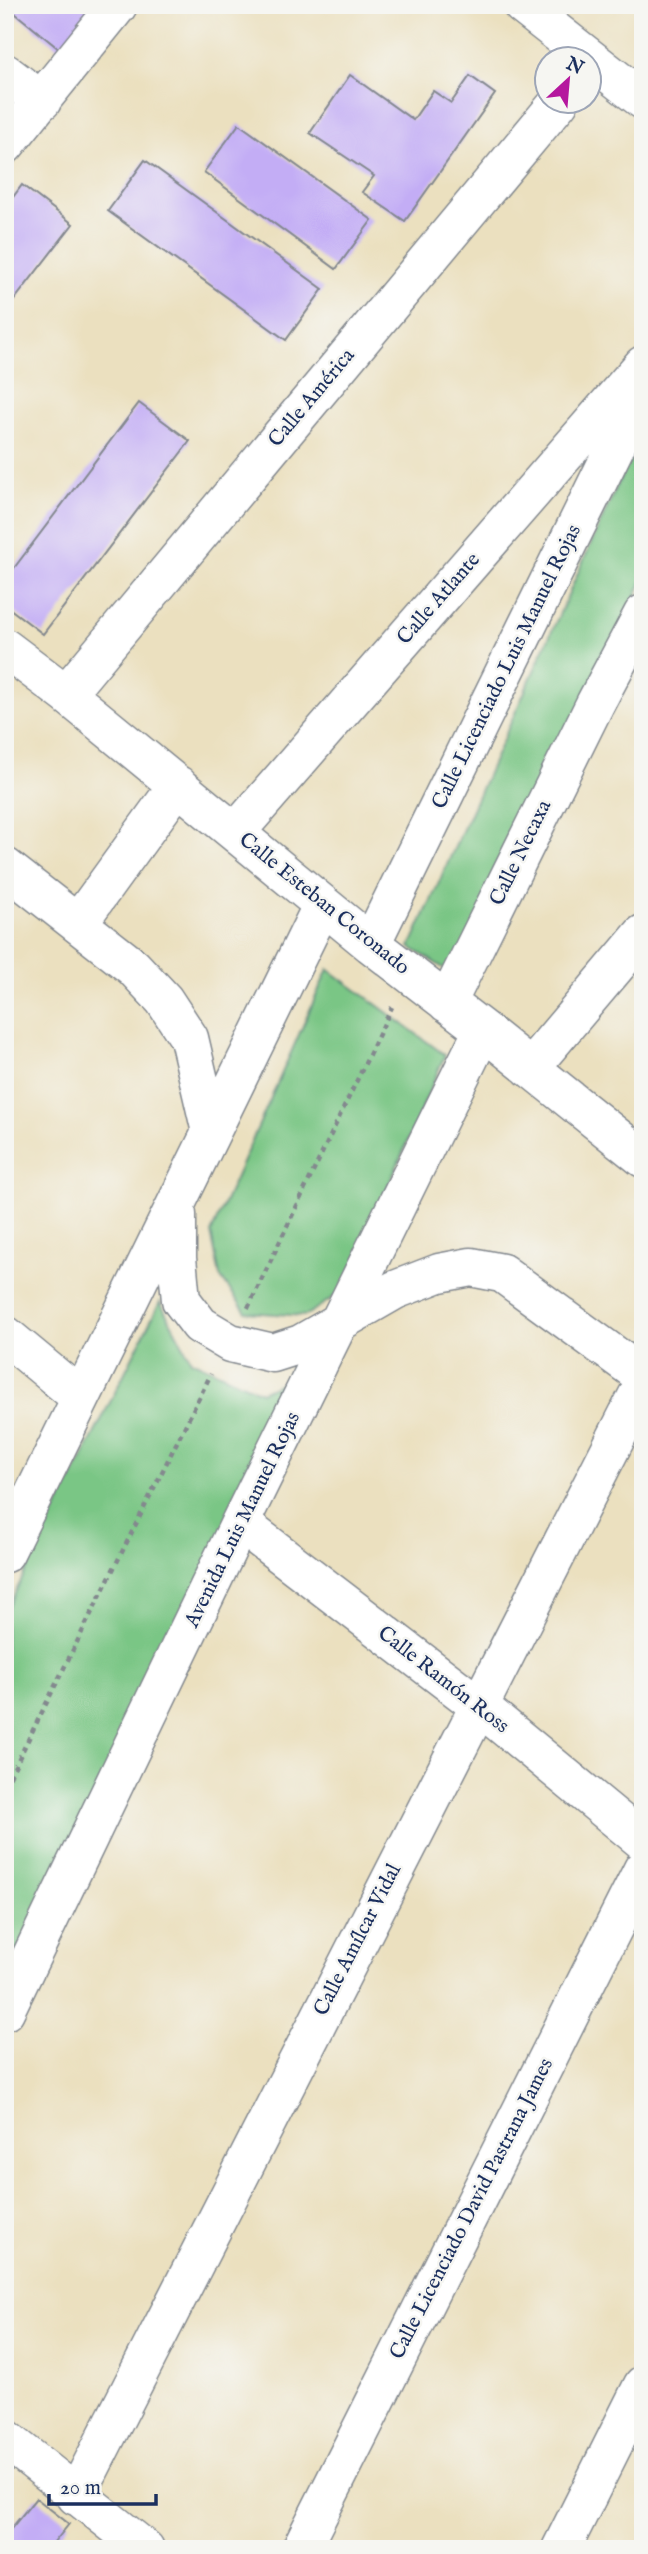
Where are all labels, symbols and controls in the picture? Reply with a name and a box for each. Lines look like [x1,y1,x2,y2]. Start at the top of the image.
north arrow [532,46,602,116]
text: N [561,52,588,81]
street label: Calle América [263,342,362,453]
street label: Calle Licenciado Luis Manuel Rojas [426,520,588,814]
street label: Calle Atlante [391,547,487,651]
street label: Calle Necaxa [484,795,559,910]
street label: Calle Esteban Coronado [233,827,415,981]
street label: Avenida Luis Manuel Rojas [179,1408,307,1633]
street label: Calle Ramón Ross [372,1620,514,1740]
street label: Calle Amílcar Vidal [308,1859,408,2021]
street label: Calle Licenciado David Pastrana James [384,2054,560,2364]
scale bar [49,2463,156,2507]
text: 20 m [60,2475,101,2502]

